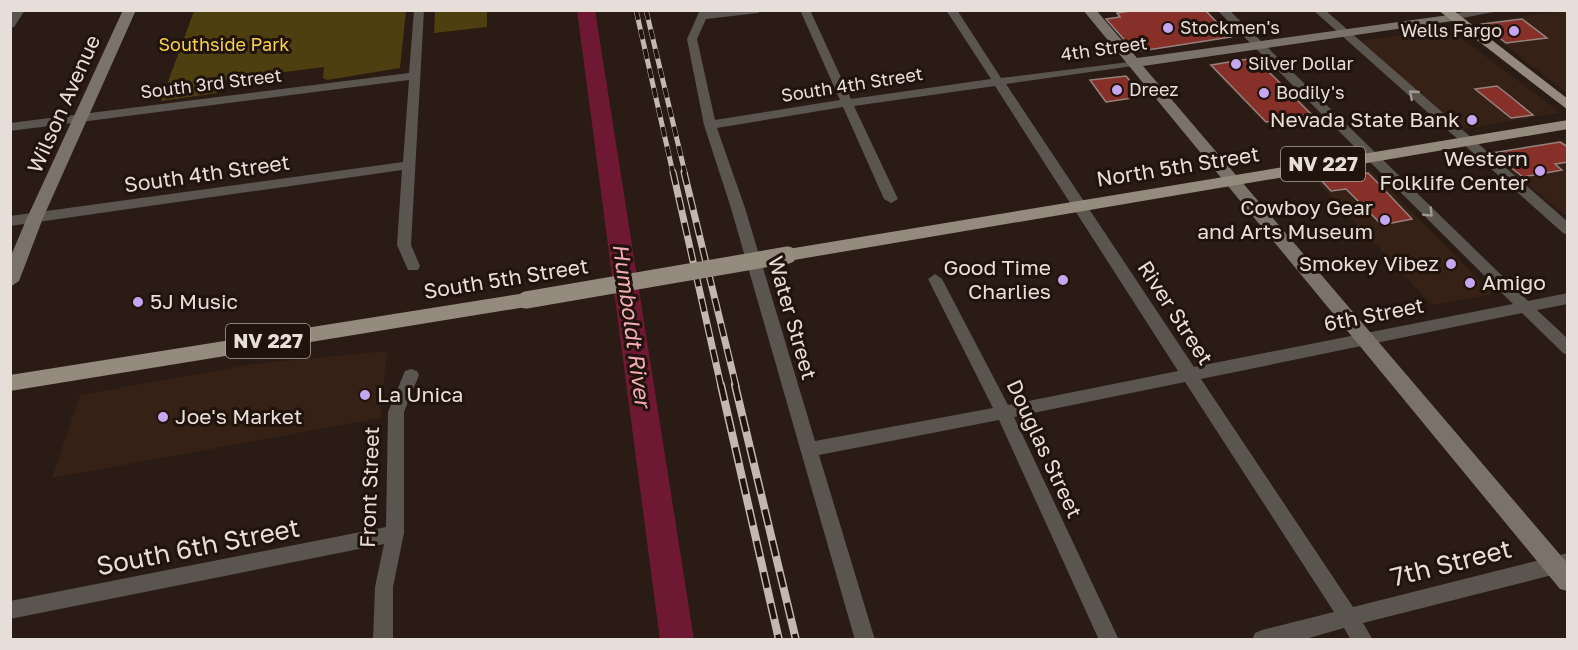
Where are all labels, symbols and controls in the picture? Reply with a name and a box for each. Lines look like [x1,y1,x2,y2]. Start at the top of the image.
place label: Stockmen's [1180,16,1280,38]
place label: Wells Fargo [1400,19,1502,41]
marker: Stockmen's [1161,21,1175,35]
marker: Wells Fargo [1507,24,1521,38]
street label: Wilson Avenue [21,30,105,177]
street label: 4th Street [1059,31,1148,65]
park label: Southside Park [159,33,289,55]
place label: Silver Dollar [1248,52,1354,74]
marker: Silver Dollar [1229,57,1243,71]
street label: South 4th Street [779,62,924,106]
street label: South 3rd Street [139,63,283,103]
place label: Dreez [1129,78,1179,100]
place label: Bodily's [1276,81,1344,103]
marker: Dreez [1110,83,1124,97]
marker: Bodily's [1257,86,1271,100]
one-way arrow [1409,90,1420,101]
place label: Nevada State Bank [1270,106,1460,132]
marker: Nevada State Bank [1465,113,1479,127]
street label: North 5th Street [1095,140,1261,192]
place label: Western Folklife Center [1379,145,1528,195]
road number: NV 227 [1281,147,1365,181]
street label: South 4th Street [122,149,291,197]
marker: Western Folklife Center [1533,164,1547,178]
place label: Cowboy Gear and Arts Museum [1197,194,1373,244]
one-way arrow [1422,205,1433,216]
marker: Cowboy Gear and Arts Museum [1378,213,1392,227]
water label: Humboldt River [608,241,658,412]
place label: Smokey Vibez [1299,250,1439,276]
street label: South 5th Street [422,252,590,304]
street label: Water Street [763,253,823,382]
place label: Good Time Charlies [943,254,1051,304]
street label: River Street [1133,255,1219,369]
marker: Smokey Vibez [1444,257,1458,271]
place label: Amigo [1482,269,1546,295]
marker: Good Time Charlies [1056,273,1070,287]
marker: Amigo [1463,276,1477,290]
place label: 5J Music [150,288,238,314]
street label: 6th Street [1322,292,1426,336]
marker: 5J Music [131,295,145,309]
road number: NV 227 [226,324,310,358]
street label: Douglas Street [1001,375,1088,522]
place label: La Unica [377,381,463,407]
marker: La Unica [358,388,372,402]
place label: Joe's Market [175,403,302,429]
marker: Joe's Market [156,410,170,424]
street label: Front Street [354,426,384,548]
street label: South 6th Street [94,512,302,581]
street label: 7th Street [1387,533,1515,593]

